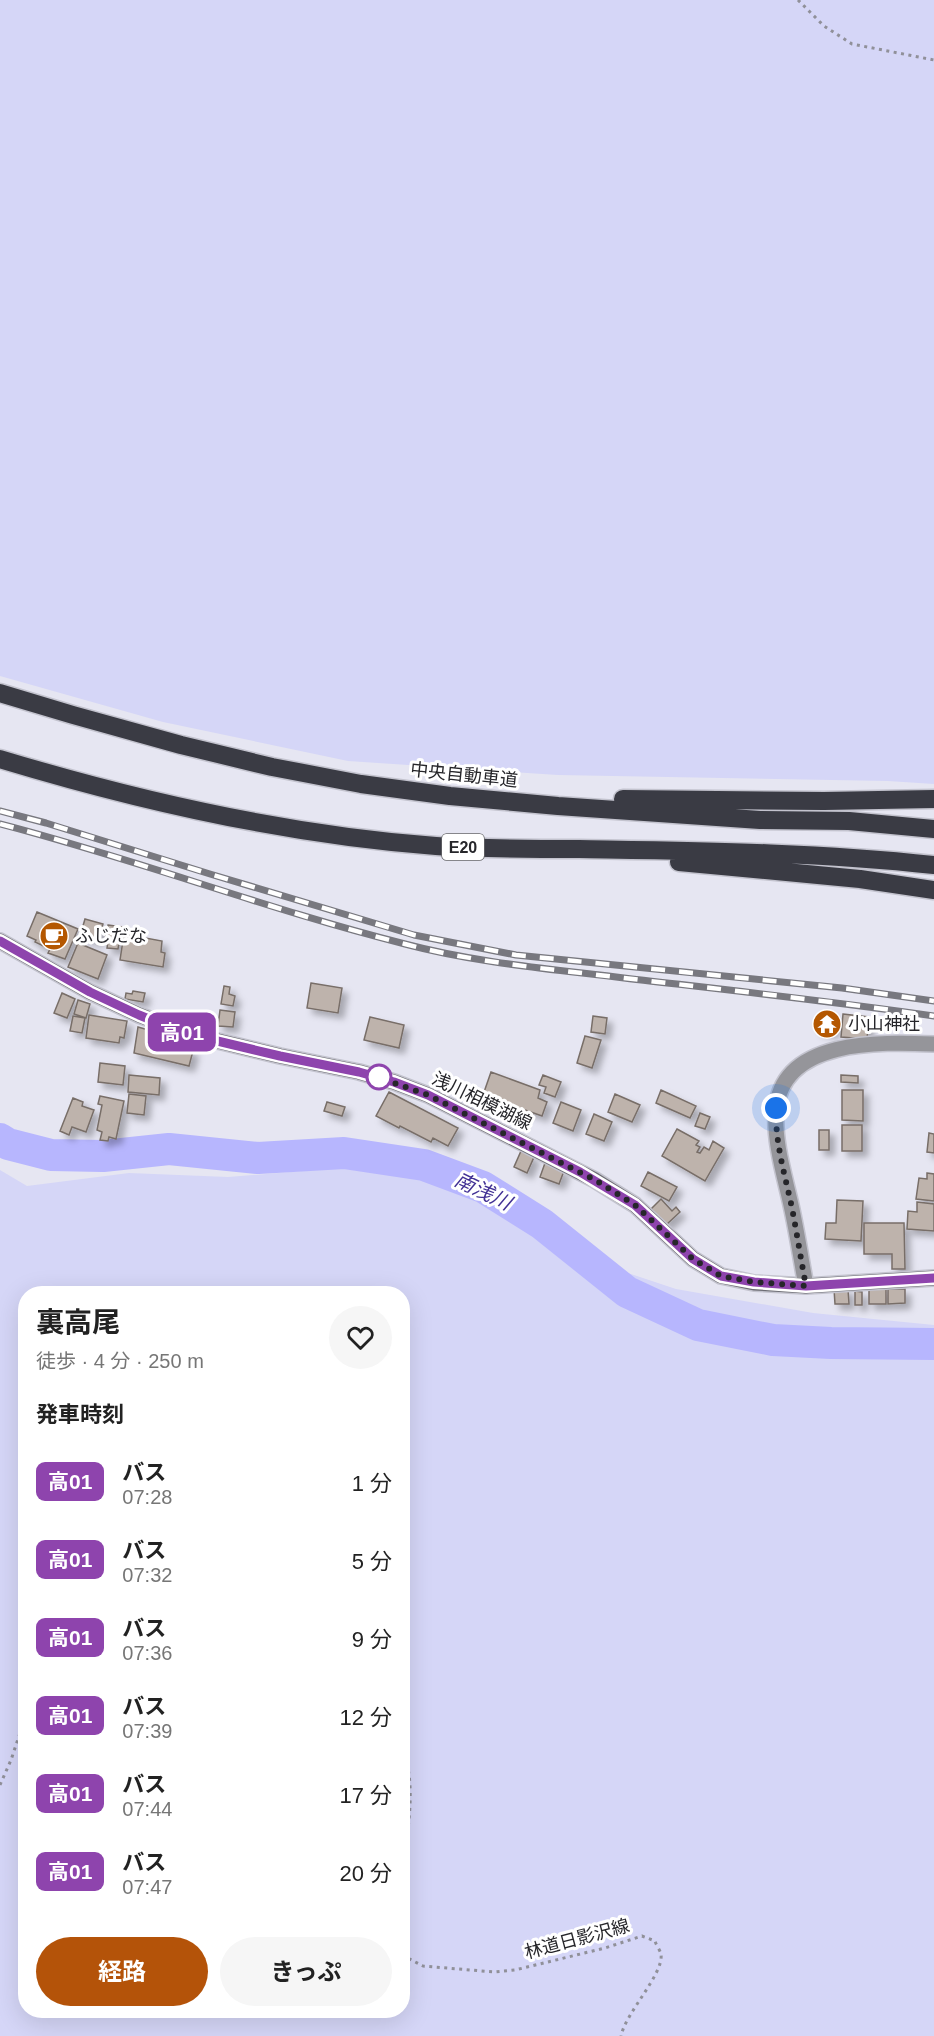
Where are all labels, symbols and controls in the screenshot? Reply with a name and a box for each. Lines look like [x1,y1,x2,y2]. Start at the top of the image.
street label: 中央自動車道 [409,759,519,791]
road number: E20 [442,834,484,860]
cafe icon: ふじだな [38,920,70,952]
place label: ふじだな [75,926,147,946]
temple icon: 小山神社 [811,1008,843,1040]
line badge: 高01 [148,1012,216,1052]
place label: 小山神社 [848,1014,920,1034]
text: 高01 [160,1021,204,1044]
unlabelled marker [366,1064,392,1090]
street label: 浅川相模湖線 [429,1068,535,1134]
your location [761,1093,791,1123]
water label: 南浅川 [451,1168,517,1215]
button: heart [329,1306,392,1369]
text: 裏高尾 [36,1307,120,1338]
text: 徒歩 · 4 分 · 250 m [36,1350,204,1372]
text: 発車時刻 [36,1402,124,1427]
text: バス [122,1460,166,1485]
text: 高01 [48,1470,92,1493]
text: 1 分 [352,1471,392,1496]
text: 07:28 [122,1486,172,1508]
text: バス [122,1538,166,1563]
text: 高01 [48,1548,92,1571]
text: 5 分 [352,1549,392,1574]
text: 07:32 [122,1564,172,1586]
text: バス [122,1616,166,1641]
text: 高01 [48,1626,92,1649]
text: 9 分 [352,1627,392,1652]
text: 07:36 [122,1642,172,1664]
text: バス [122,1694,166,1719]
text: 高01 [48,1704,92,1727]
text: 12 分 [339,1705,392,1730]
text: 07:39 [122,1720,172,1742]
text: バス [122,1772,166,1797]
text: 高01 [48,1782,92,1805]
text: 17 分 [339,1783,392,1808]
text: 07:44 [122,1798,172,1820]
text: バス [122,1850,166,1875]
text: 高01 [48,1860,92,1883]
text: 20 分 [339,1861,392,1886]
text: 07:47 [122,1876,172,1898]
street label: 林道日影沢線 [522,1915,632,1963]
button: 経路 [36,1937,208,2006]
button: きっぷ [220,1937,392,2006]

